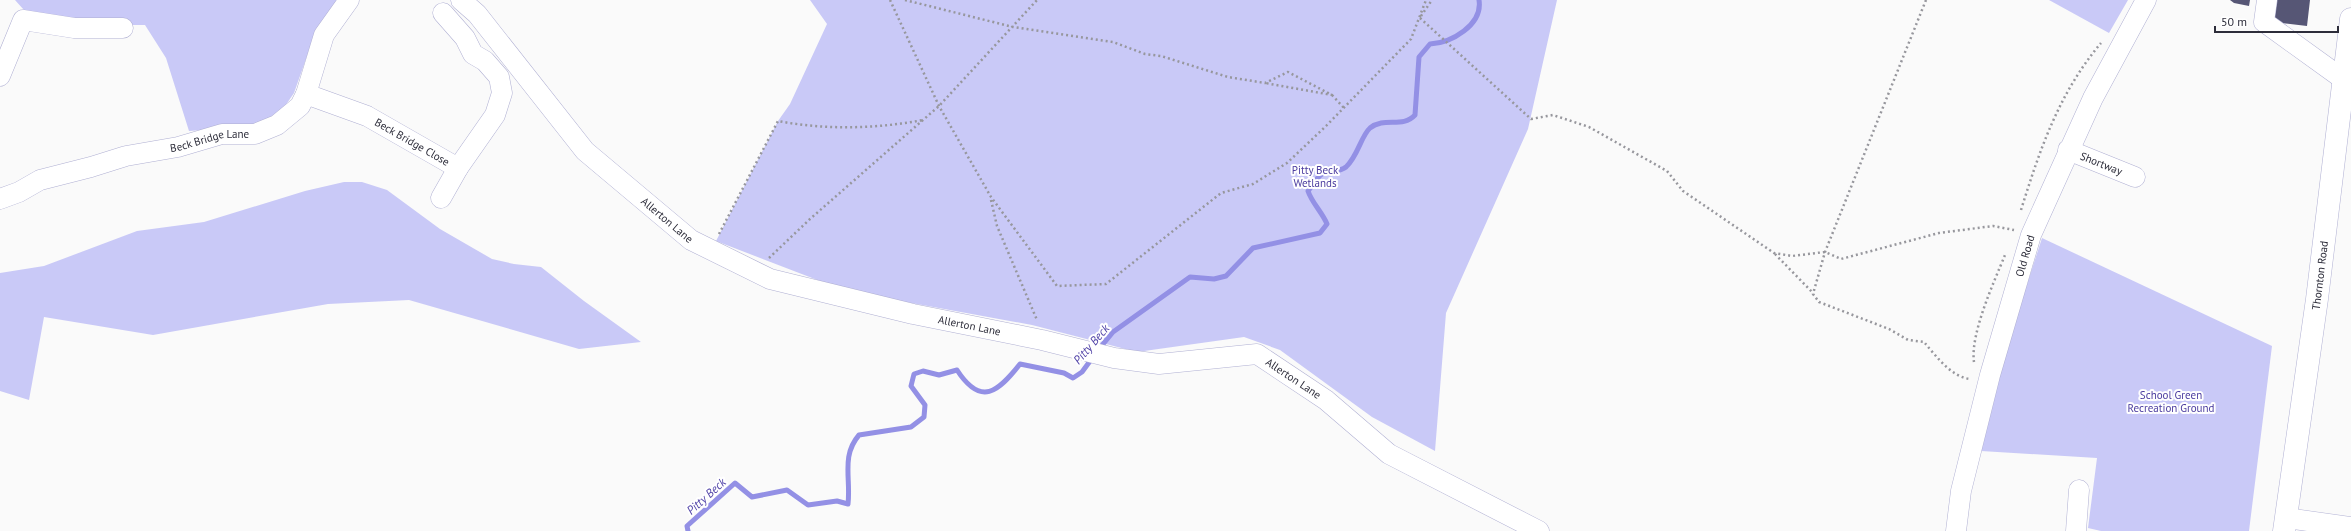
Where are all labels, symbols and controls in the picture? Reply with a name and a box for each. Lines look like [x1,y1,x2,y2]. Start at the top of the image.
scale bar [2215,8,2338,34]
text: 50 m [2221,14,2247,29]
street label: Beck Bridge Close [372,115,453,169]
street label: Beck Bridge Lane [169,127,249,155]
street label: Shortway [2078,149,2125,179]
park label: Pitty Beck Wetlands [1292,163,1339,190]
street label: Allerton Lane [638,194,696,246]
street label: Old Road [2012,233,2038,278]
street label: Thornton Road [2308,240,2331,311]
street label: Allerton Lane [937,312,1002,339]
water label: Pitty Beck [1070,321,1113,367]
street label: Allerton Lane [1263,355,1324,402]
park label: School Green Recreation Ground [2128,388,2215,415]
water label: Pitty Beck [683,474,729,518]

